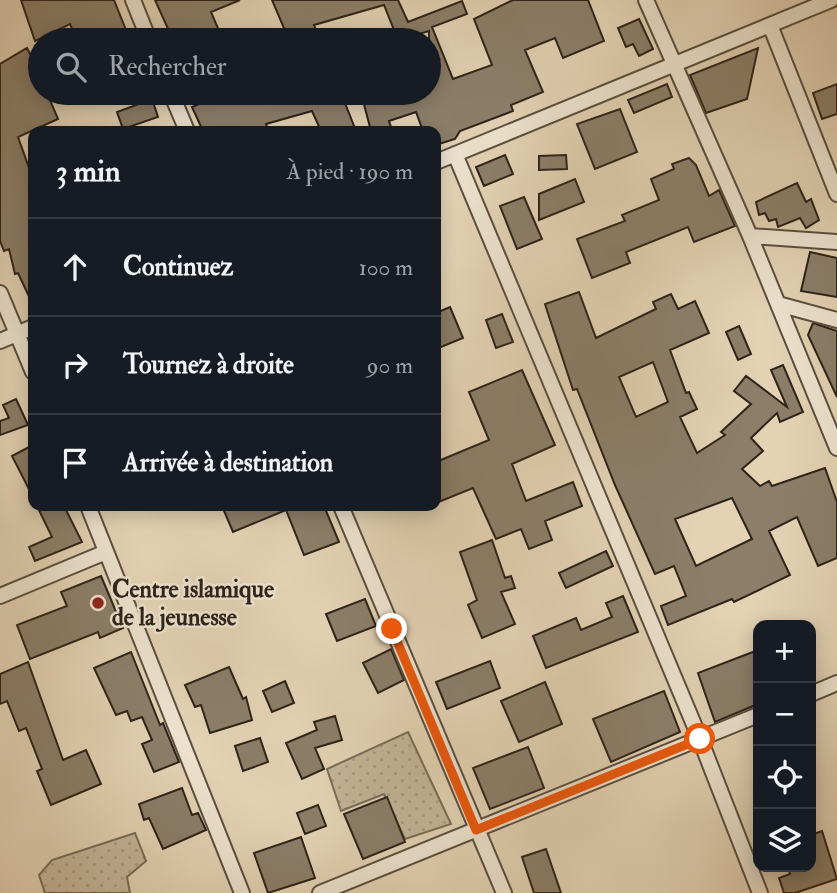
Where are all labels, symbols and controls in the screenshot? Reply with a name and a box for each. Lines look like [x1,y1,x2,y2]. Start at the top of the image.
search box [28,28,441,105]
icon: search [52,48,90,86]
text: Rechercher [108,51,227,83]
text: 3 min [56,153,121,190]
text: À pied · 190 m [287,157,413,186]
icon: ahead [56,248,94,286]
text: Continuez [123,251,233,283]
text: 100 m [359,253,413,282]
icon: right [56,346,94,384]
text: Tournez à droite [123,349,294,381]
text: 90 m [367,351,413,380]
icon: arrive [56,444,94,482]
text: Arrivée à destination [123,447,333,479]
place label: Centre islamique de la jeunesse [112,574,274,633]
marker: Centre islamique de la jeunesse [90,595,106,611]
route end [376,613,407,644]
map controls [753,620,816,872]
button: + [753,620,816,683]
button: − [753,683,816,746]
route start [684,723,715,754]
button: locate [753,746,816,809]
button: layers [753,809,816,872]

